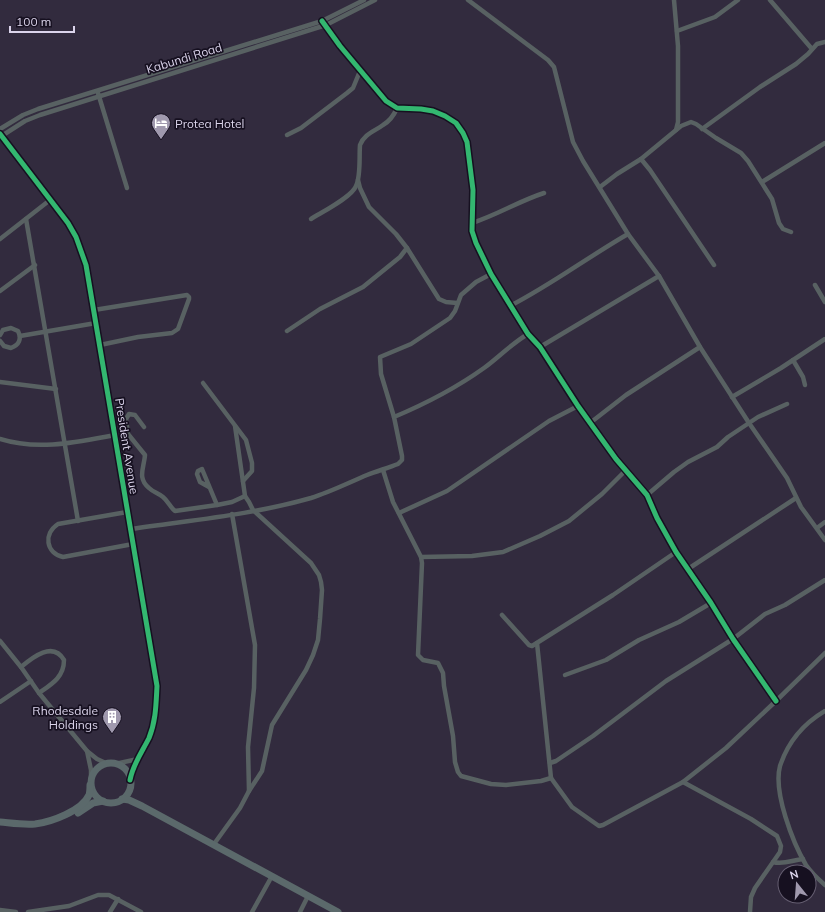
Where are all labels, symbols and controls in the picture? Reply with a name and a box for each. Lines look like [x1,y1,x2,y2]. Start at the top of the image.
scale bar [10,8,74,34]
text: 100 m [16,14,51,29]
street label: Kabundi Road [144,39,224,77]
hotel icon: Protea Hotel [150,112,172,140]
place label: Protea Hotel [175,116,244,131]
street label: President Avenue [112,397,142,495]
place label: Rhodesdale Holdings [32,703,98,732]
building icon: Rhodesdale Holdings [101,706,123,734]
north arrow [777,864,817,904]
text: N [788,867,800,882]

